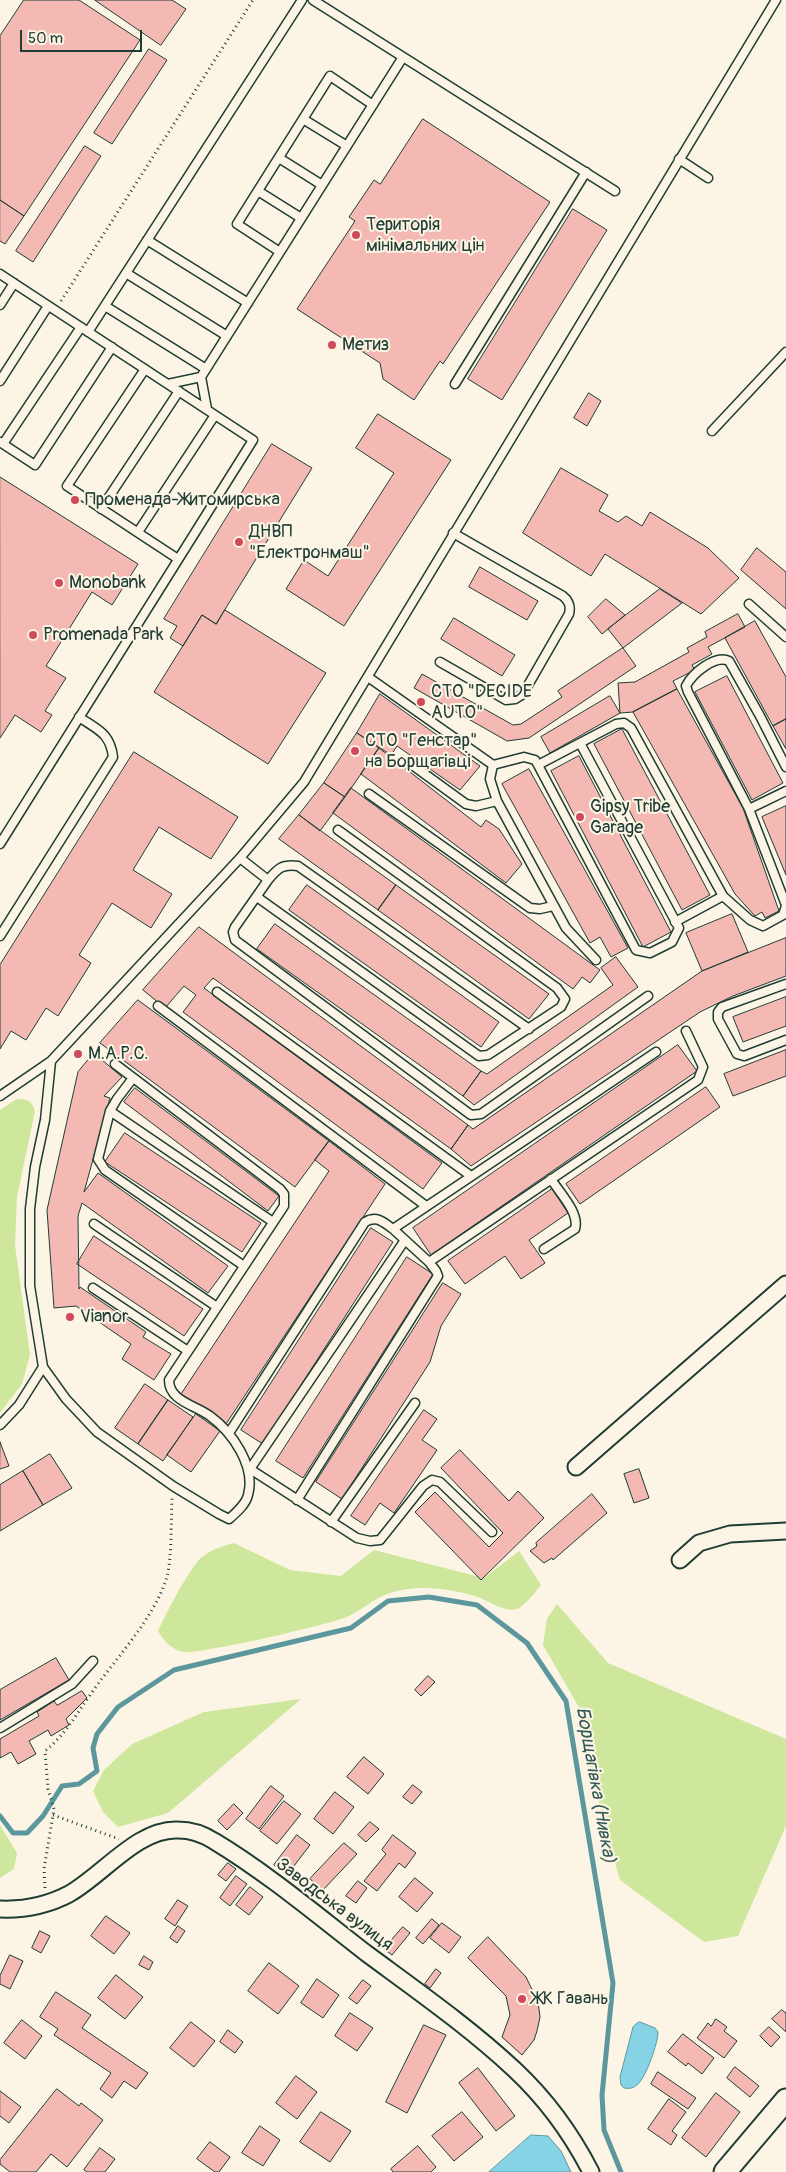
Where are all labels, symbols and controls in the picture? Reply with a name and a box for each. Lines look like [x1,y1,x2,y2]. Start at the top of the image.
scale bar [22,20,145,52]
text: 50 m [28,29,63,48]
place label: Територія мінімальних цін [366,214,485,256]
marker: Територія мінімальних цін [350,229,362,241]
place label: Метиз [342,334,390,356]
marker: Метиз [326,339,338,351]
place label: Променада-Житомирська [85,489,280,511]
marker: Променада-Житомирська [69,494,81,506]
place label: ДНВП "Електронмаш" [249,521,370,564]
marker: ДНВП "Електронмаш" [233,536,245,548]
place label: Monobank [69,572,146,594]
marker: Monobank [53,577,65,589]
place label: Promenada Park [43,624,163,646]
marker: Promenada Park [27,629,39,641]
place label: СТО "DECIDE AUTO" [431,681,532,724]
marker: СТО "DECIDE AUTO" [415,696,427,708]
place label: СТО "Генстар" на Борщагівці [365,730,477,772]
marker: СТО "Генстар" на Борщагівці [349,745,361,757]
place label: Gipsy Tribe Garage [590,796,670,839]
marker: Gipsy Tribe Garage [574,811,586,823]
place label: М.А.Р.С. [88,1043,148,1065]
marker: М.А.Р.С. [72,1048,84,1060]
place label: Vianor [80,1306,128,1328]
marker: Vianor [64,1311,76,1323]
water label: Борщагівка (Нивка) [570,1705,620,1865]
street label: Заводська вулиця [271,1854,397,1956]
place label: ЖК Гавань [532,1988,609,2010]
marker: ЖК Гавань [516,1993,528,2005]

